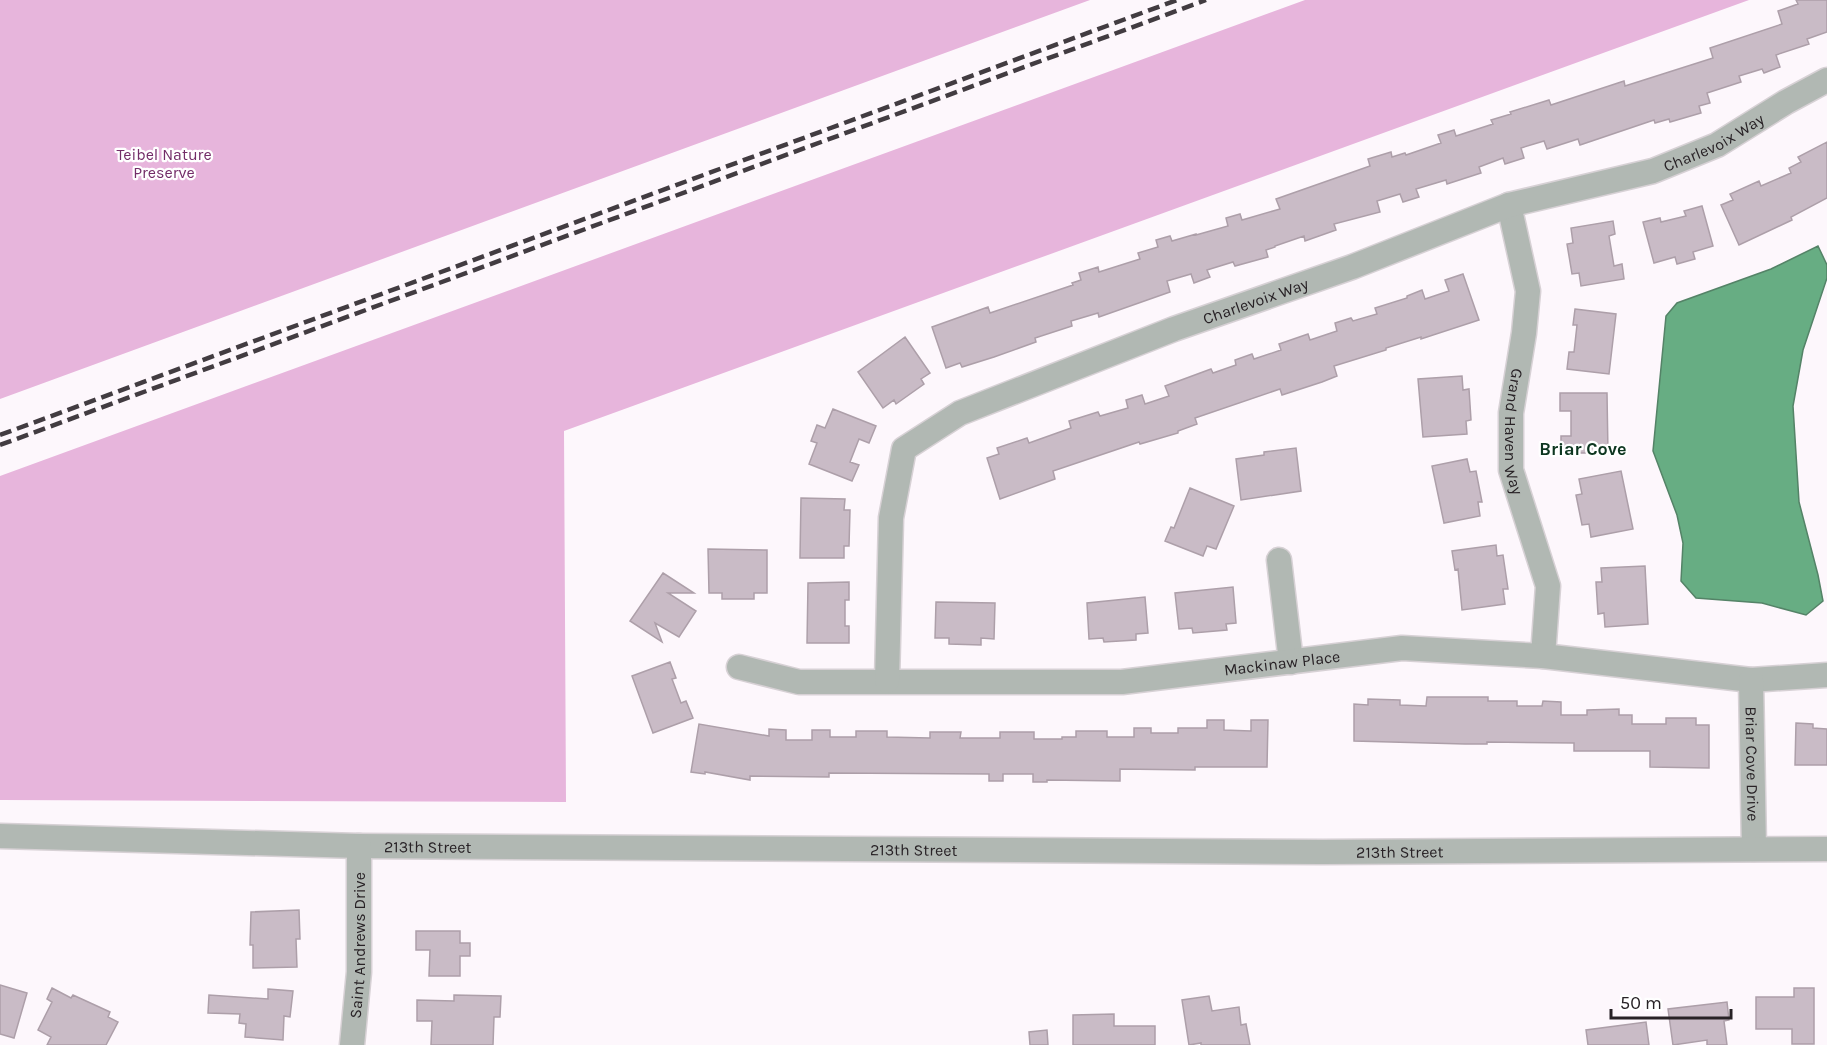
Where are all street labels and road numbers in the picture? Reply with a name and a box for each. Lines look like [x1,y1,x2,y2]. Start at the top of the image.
street label: Charlevoix Way [1660,109,1768,175]
street label: Charlevoix Way [1200,273,1311,328]
street label: Grand Haven Way [1500,367,1528,497]
street label: Mackinaw Place [1223,646,1341,679]
street label: Briar Cove Drive [1742,706,1763,822]
street label: 213th Street [384,837,472,856]
street label: 213th Street [870,840,958,859]
street label: 213th Street [1356,842,1444,861]
street label: Saint Andrews Drive [345,872,369,1019]

